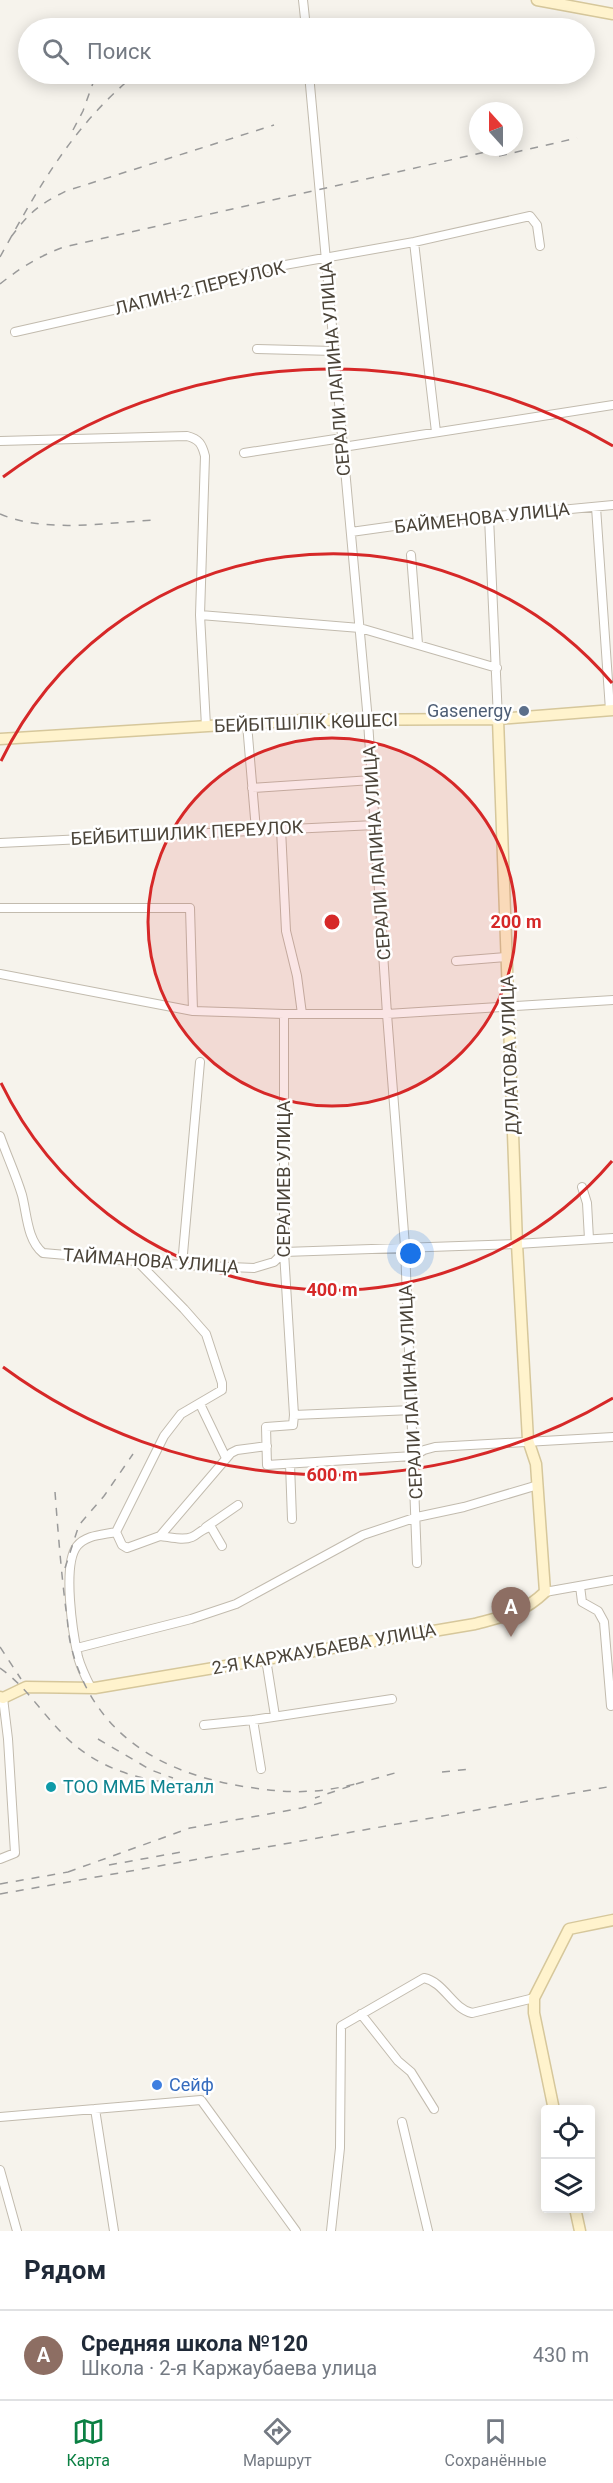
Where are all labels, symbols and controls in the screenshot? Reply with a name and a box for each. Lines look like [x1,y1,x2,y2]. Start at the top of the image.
search box [18,18,595,84]
icon: search [39,35,72,68]
text: Поиск [87,39,151,64]
north arrow [469,102,523,156]
street label: ЛАПИН-2 ПЕРЕУЛОК [112,256,288,319]
street label: СЕРАЛИ ЛАПИНА УЛИЦА [315,261,354,477]
street label: БАЙМЕНОВА УЛИЦА [393,498,571,537]
place label: Gasenergy [427,700,512,721]
marker: Gasenergy [517,704,531,718]
street label: БЕЙБІТШІЛІК КӨШЕСІ [214,709,398,736]
street label: СЕРАЛИ ЛАПИНА УЛИЦА [359,745,394,961]
street label: БЕЙБИТШИЛИК ПЕРЕУЛОК [70,816,304,849]
text: 200 m [490,911,542,932]
centre of rings [322,912,342,932]
street label: ДУЛАТОВА УЛИЦА [496,975,523,1135]
street label: СЕРАЛИЕВ УЛИЦА [273,1100,294,1257]
your location [396,1239,425,1268]
street label: ТАЙМАНОВА УЛИЦА [62,1244,240,1277]
text: 400 m [306,1279,358,1300]
street label: СЕРАЛИ ЛАПИНА УЛИЦА [394,1284,427,1500]
text: 600 m [306,1464,358,1485]
pin: A [492,1588,530,1637]
street label: 2-Я КАРЖАУБАЕВА УЛИЦА [210,1618,438,1679]
place label: ТОО ММБ Металл [63,1776,214,1797]
marker: ТОО ММБ Металл [44,1780,58,1794]
place label: Сейф [169,2074,214,2095]
marker: Сейф [150,2078,164,2092]
map controls [541,2105,595,2213]
button: locate [541,2105,595,2159]
button: layers [541,2159,595,2213]
text: Рядом [24,2255,106,2285]
text: Средняя школа №120 [81,2331,308,2356]
text: A [37,2343,50,2367]
text: 430 m [533,2343,589,2367]
text: Школа · 2-я Каржаубаева улица [81,2356,377,2380]
tab: Карта [66,2415,110,2470]
tab: Маршрут [243,2415,312,2470]
tab: Сохранённые [445,2415,547,2470]

